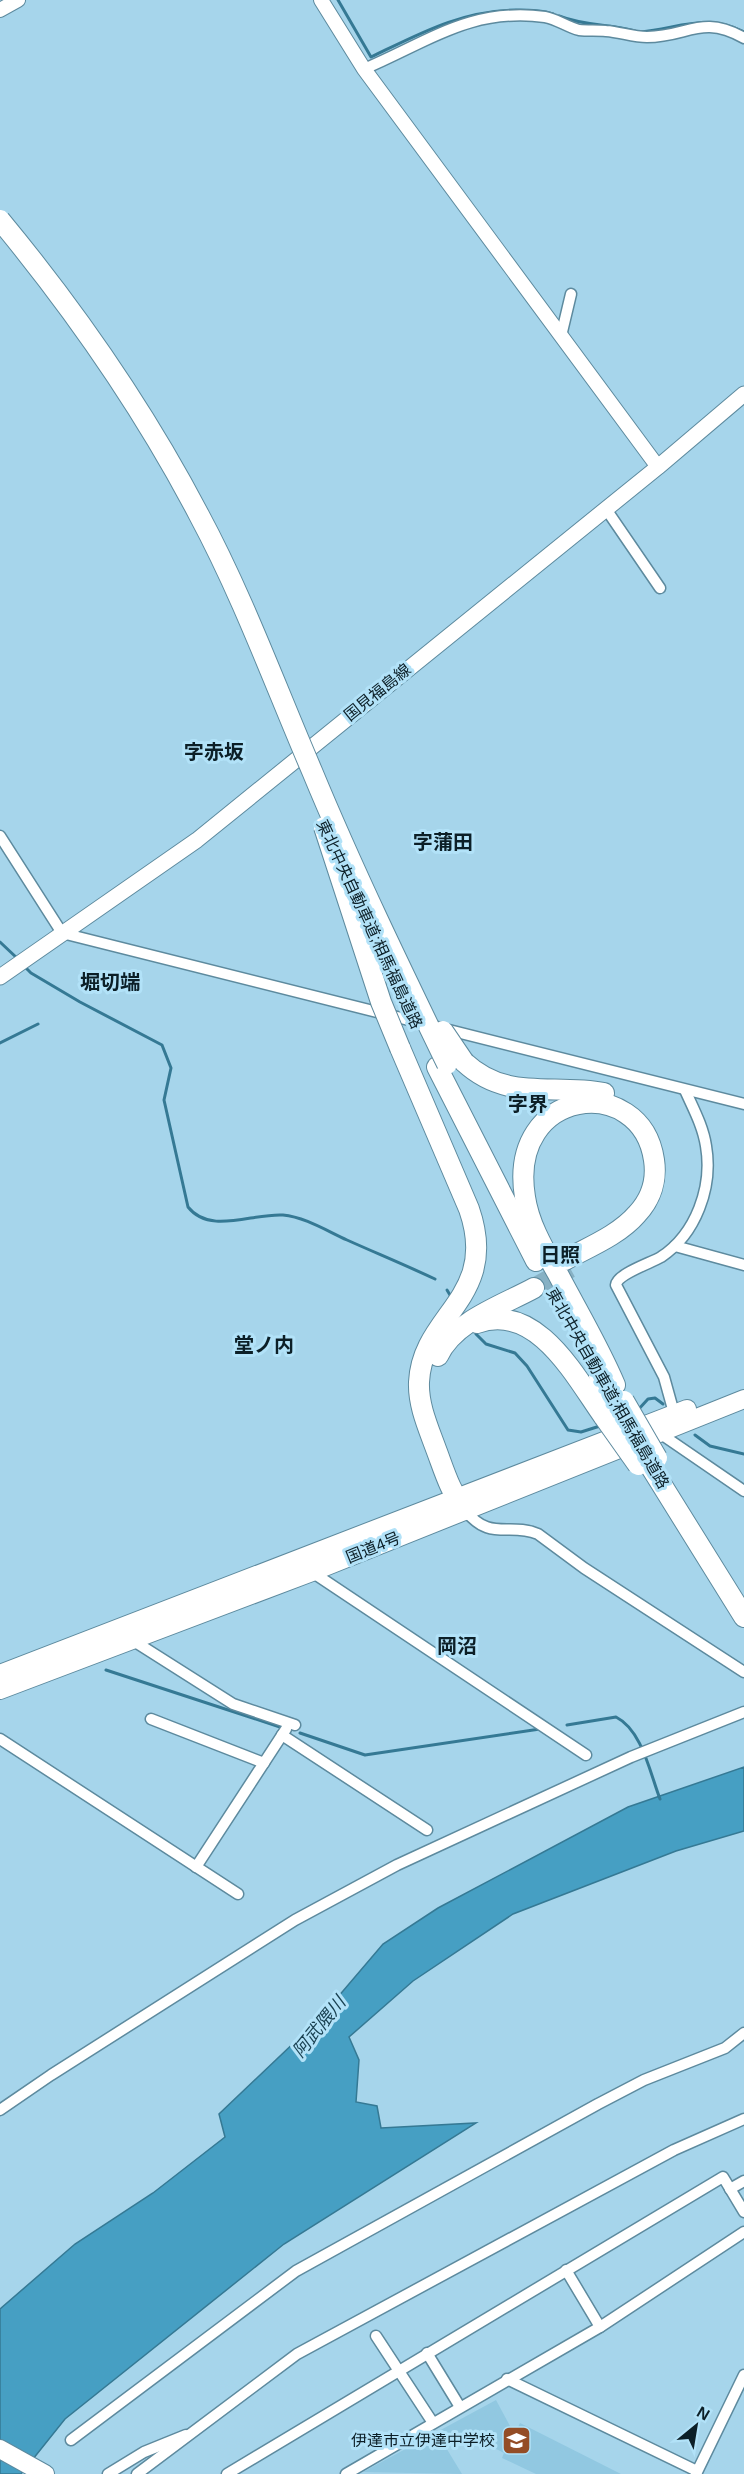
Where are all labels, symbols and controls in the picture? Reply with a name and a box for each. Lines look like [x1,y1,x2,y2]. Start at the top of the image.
street label: 国見福島線 [341,661,414,724]
district label: 字赤坂 [184,741,244,763]
street label: 東北中央自動車道;相馬福島道路 [314,817,426,1031]
district label: 字蒲田 [413,831,473,853]
district label: 堀切端 [80,971,140,993]
district label: 字界 [508,1093,548,1115]
district label: 日照 [540,1244,580,1266]
street label: 東北中央自動車道;相馬福島道路 [543,1285,672,1491]
district label: 堂ノ内 [234,1334,294,1356]
street label: 国道4号 [344,1529,403,1566]
district label: 岡沼 [437,1635,477,1657]
water label: 阿武隈川 [289,1991,351,2061]
north arrow [666,2396,726,2456]
text: N [694,2403,713,2424]
school or university icon: 伊達市立伊達中学校 [500,2424,532,2456]
place label: 伊達市立伊達中学校 [351,2432,495,2449]

